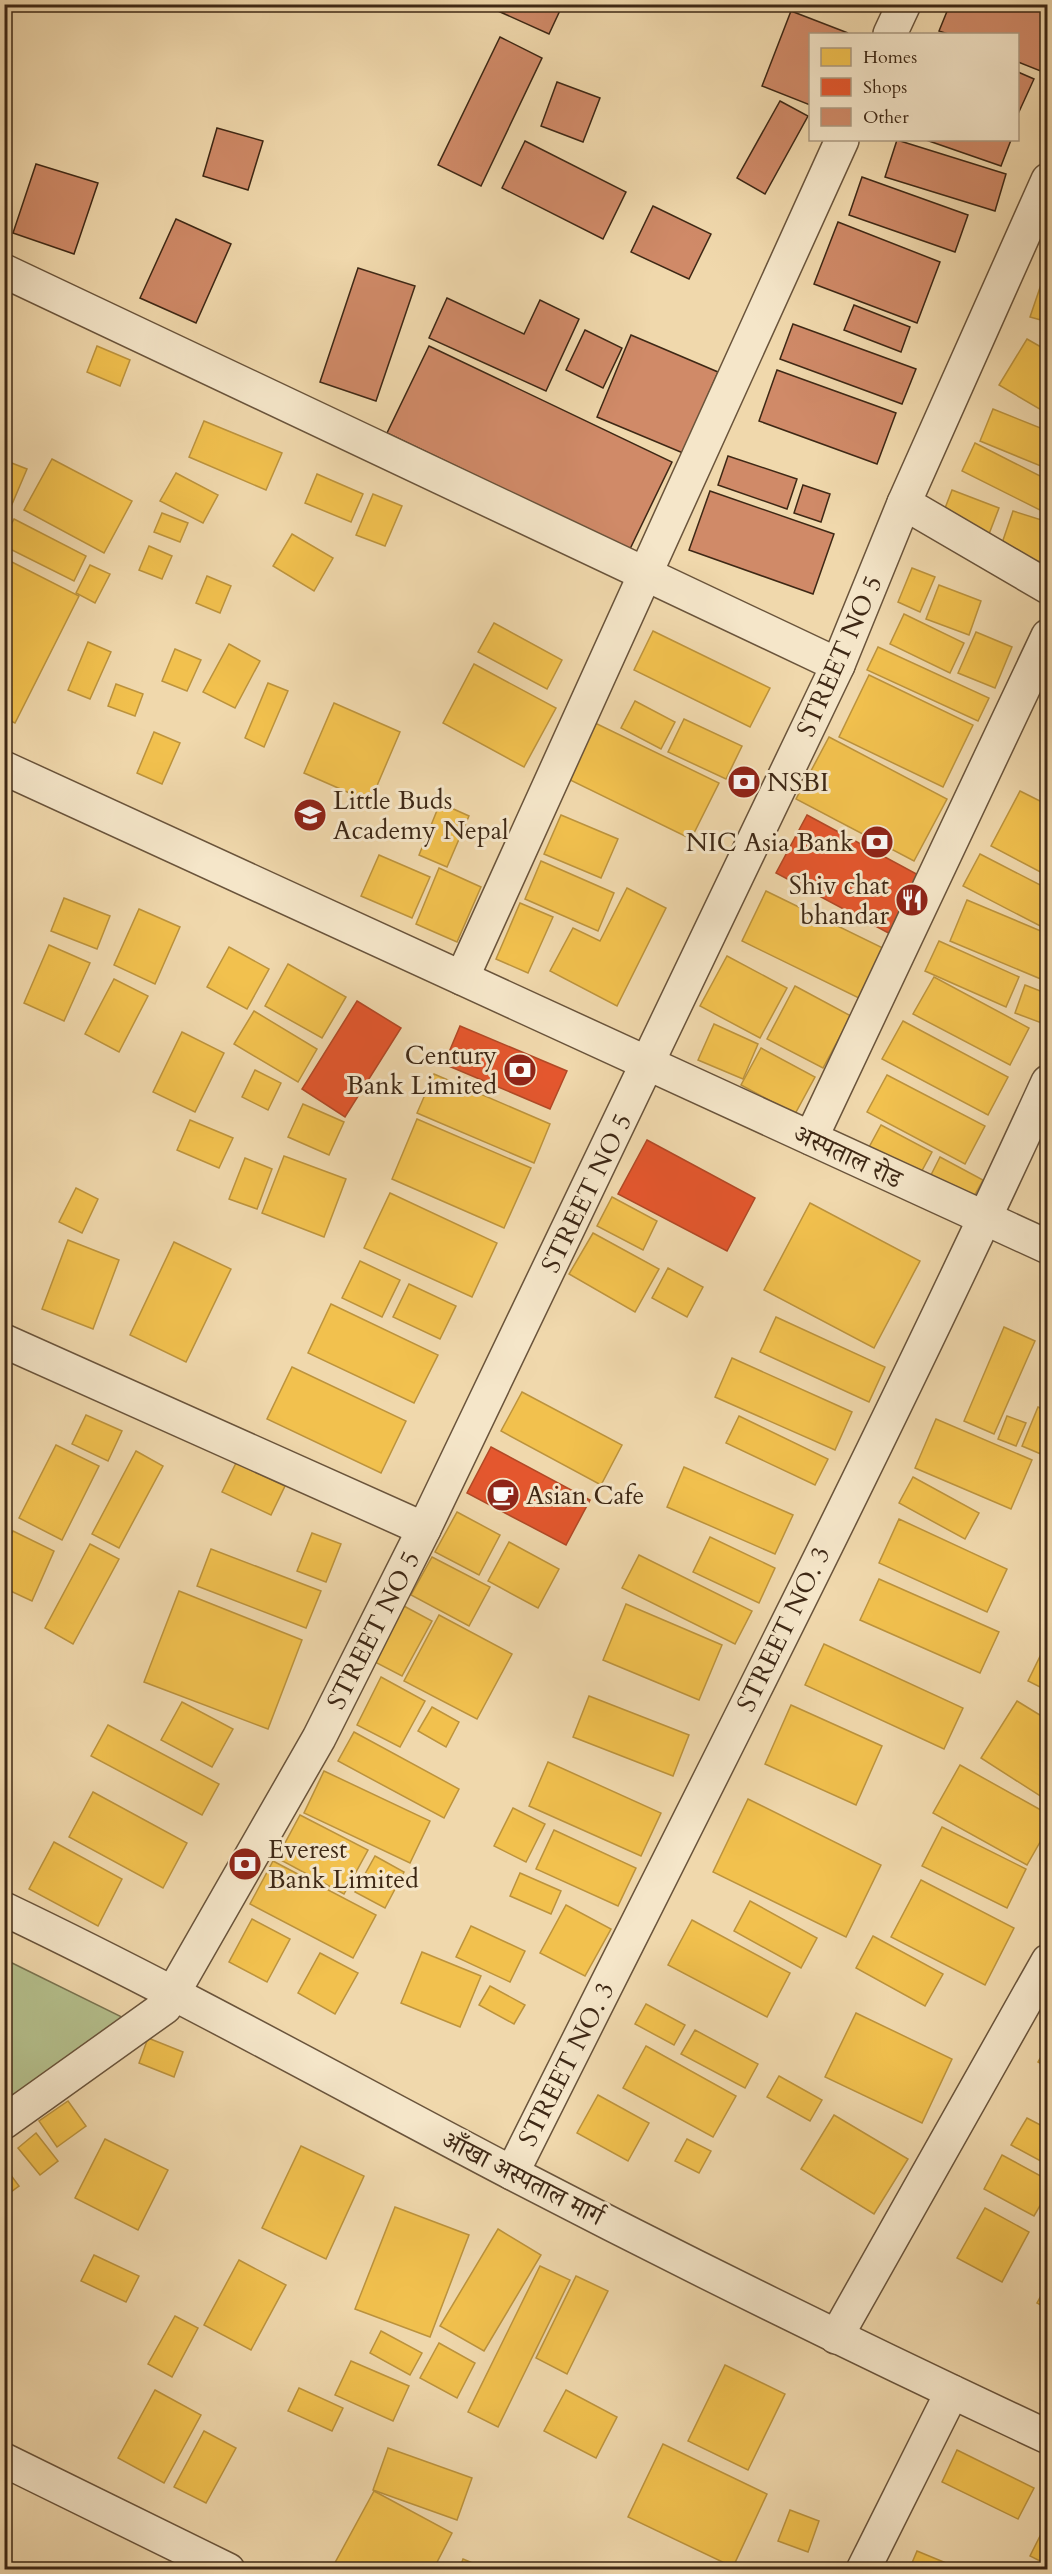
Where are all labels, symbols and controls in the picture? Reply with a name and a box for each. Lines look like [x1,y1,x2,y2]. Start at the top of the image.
legend [809,33,1019,141]
text: Homes [863,45,917,70]
text: Shops [863,75,907,100]
text: Other [863,105,909,130]
street label: STREET NO 5 [788,570,891,742]
bank icon: NSBI [726,764,762,800]
place label: NSBI [767,765,829,800]
place label: Little Buds Academy Nepal [333,783,509,848]
school or university icon: Little Buds Academy Nepal [292,797,328,833]
bank icon: NIC Asia Bank [859,824,895,860]
place label: NIC Asia Bank [686,825,854,860]
place label: Shiv chat bhandar [789,868,890,933]
restaurant icon: Shiv chat bhandar [894,882,930,918]
place label: Century Bank Limited [346,1038,497,1103]
bank icon: Century Bank Limited [502,1052,538,1088]
street label: STREET NO 5 [533,1108,640,1279]
street label: अस्पताल रोड [788,1116,909,1197]
cafe icon: Asian Cafe [485,1477,521,1513]
place label: Asian Cafe [526,1478,644,1513]
street label: STREET NO. 3 [728,1541,839,1718]
street label: STREET NO 5 [319,1545,428,1715]
place label: Everest Bank Limited [268,1832,419,1897]
bank icon: Everest Bank Limited [227,1846,263,1882]
street label: STREET NO. 3 [510,1976,623,2152]
street label: आँखा अस्पताल मार्ग [436,2123,611,2235]

